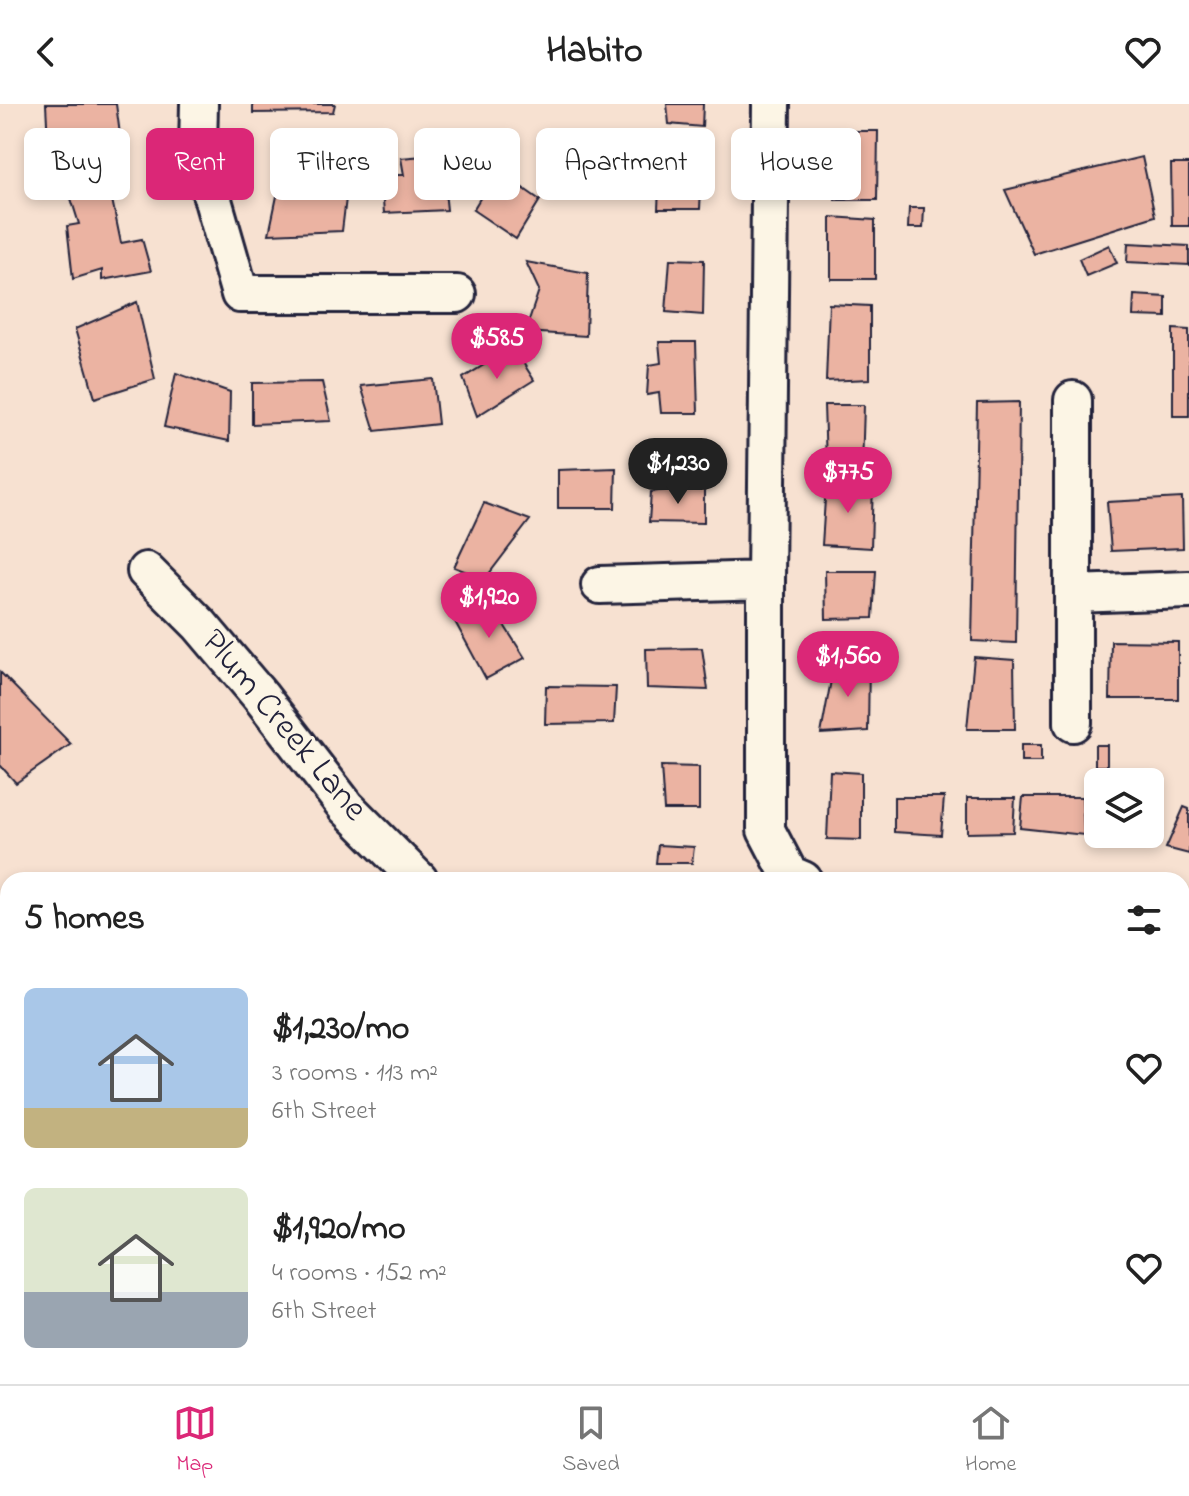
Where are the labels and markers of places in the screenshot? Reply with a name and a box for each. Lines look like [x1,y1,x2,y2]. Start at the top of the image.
pin: $585 [450,313,544,381]
pin: $1,230 [613,438,743,506]
pin: $775 [801,447,895,515]
pin: $1,920 [424,572,554,640]
pin: $1,560 [783,631,913,699]

